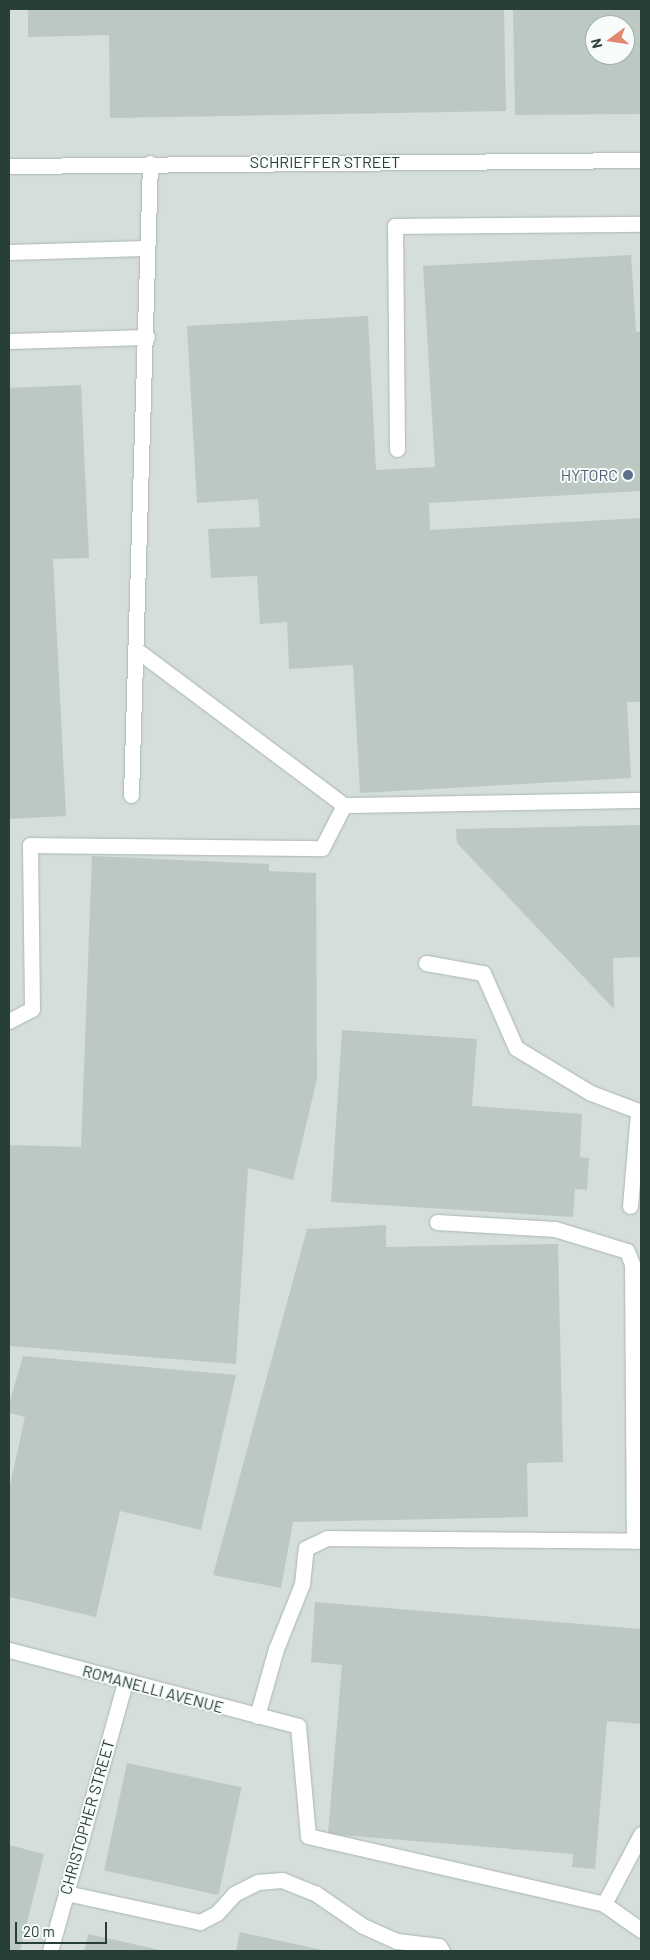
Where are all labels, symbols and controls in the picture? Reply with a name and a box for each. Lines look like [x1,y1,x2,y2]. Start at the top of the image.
north arrow [585,15,635,65]
text: N [587,37,605,50]
street label: SCHRIEFFER STREET [250,152,400,172]
place label: HYTORC [561,465,618,485]
marker: HYTORC [622,469,634,481]
street label: ROMANELLI AVENUE [80,1661,226,1717]
street label: CHRISTOPHER STREET [56,1737,118,1897]
scale bar [18,1912,110,1944]
text: 20 m [23,1922,55,1940]

